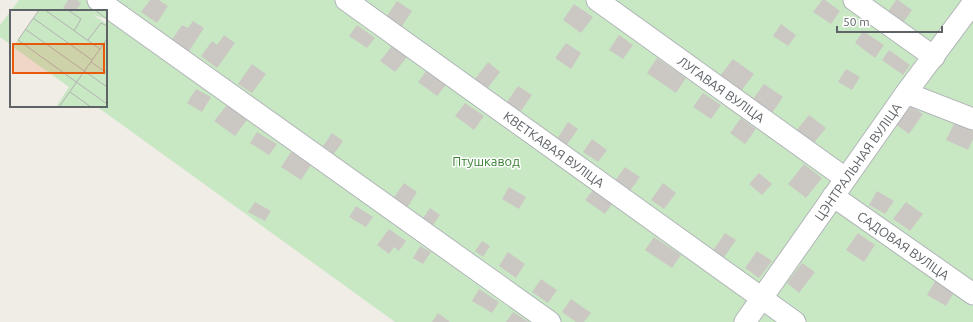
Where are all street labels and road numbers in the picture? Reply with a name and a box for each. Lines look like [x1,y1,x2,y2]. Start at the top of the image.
street label: ЛУГАВАЯ ВУЛІЦА [675,53,768,125]
street label: ЦЭНТРАЛЬНАЯ ВУЛІЦА [812,100,904,223]
street label: КВЕТКАВАЯ ВУЛІЦА [501,108,607,190]
street label: САДОВАЯ ВУЛІЦА [855,208,953,283]

